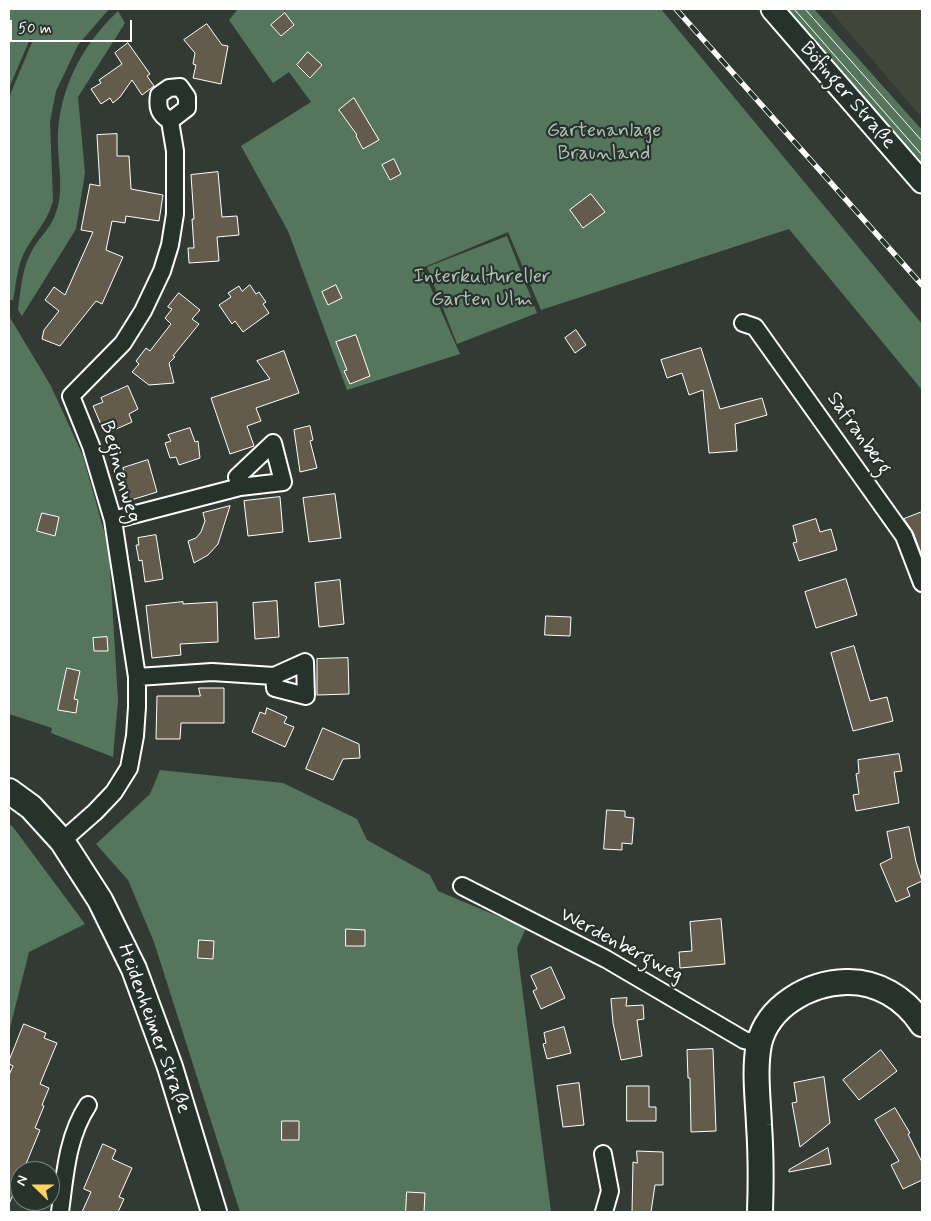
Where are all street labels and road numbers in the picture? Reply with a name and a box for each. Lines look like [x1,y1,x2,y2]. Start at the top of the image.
street label: Böfinger Straße [794,38,900,154]
street label: Safranberg [821,388,895,480]
street label: Beginenweg [93,418,145,526]
street label: Werdenbergweg [555,903,687,989]
street label: Heidenheimer Straße [111,941,195,1117]

